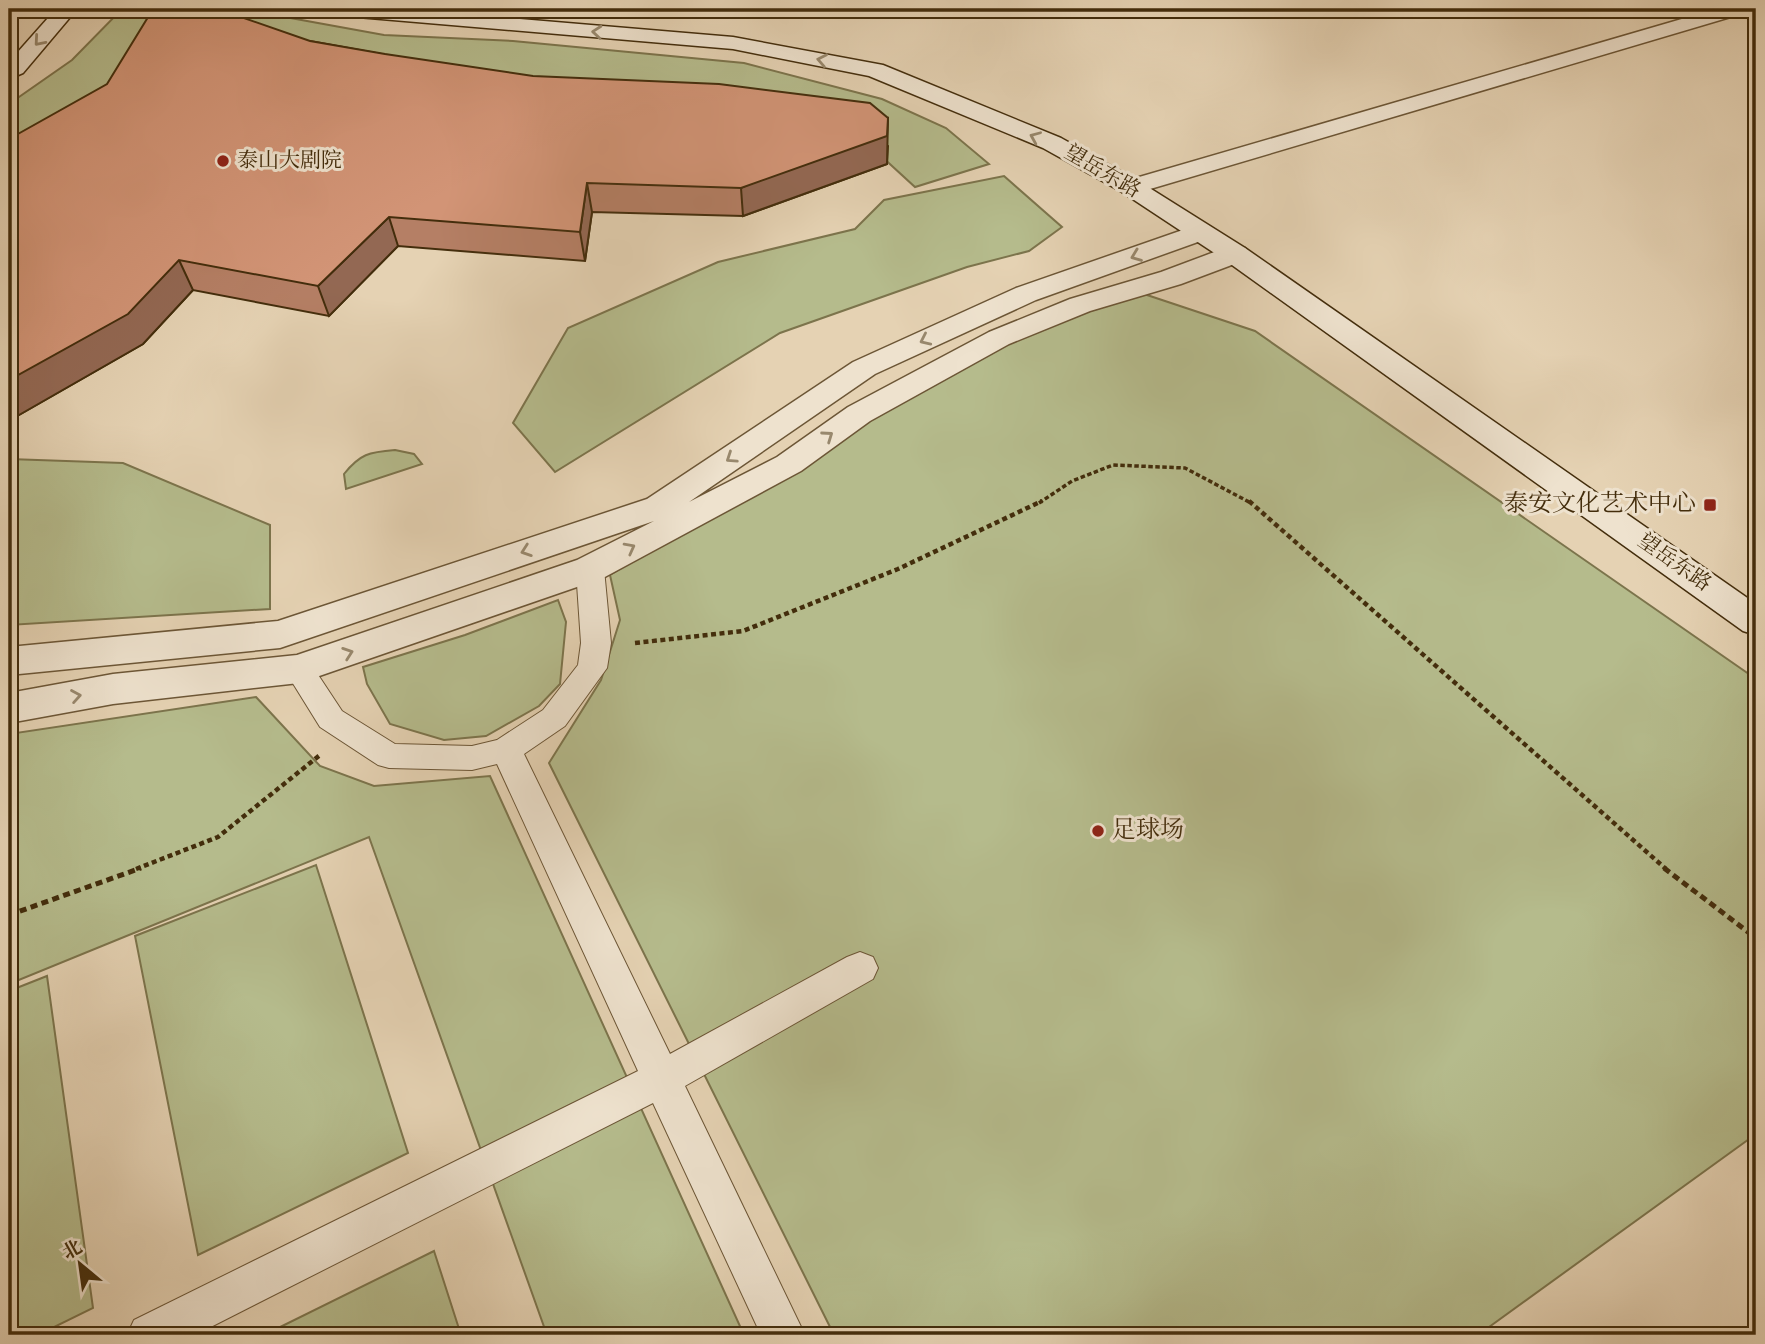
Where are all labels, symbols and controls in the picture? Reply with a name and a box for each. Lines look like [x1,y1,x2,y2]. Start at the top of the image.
one-way arrow [591,24,602,39]
one-way arrow [35,33,47,46]
one-way arrow [816,53,828,68]
one-way arrow [1030,131,1042,145]
street label: 望岳东路 [1060,140,1145,202]
place label: 泰山大剧院 [237,149,342,172]
marker: 泰山大剧院 [215,153,231,169]
one-way arrow [1131,248,1143,262]
one-way arrow [920,332,933,346]
one-way arrow [820,432,833,445]
one-way arrow [726,450,739,463]
place label: 泰安文化艺术中心 [1504,490,1696,517]
marker: 泰安文化艺术中心 [1702,497,1718,513]
street label: 望岳东路 [1634,529,1716,596]
one-way arrow [520,543,533,557]
one-way arrow [623,543,635,557]
one-way arrow [341,647,354,661]
one-way arrow [70,689,82,704]
place label: 足球场 [1112,816,1184,843]
marker: 足球场 [1090,823,1106,839]
north arrow [46,1228,116,1298]
text: 北 [59,1237,86,1264]

